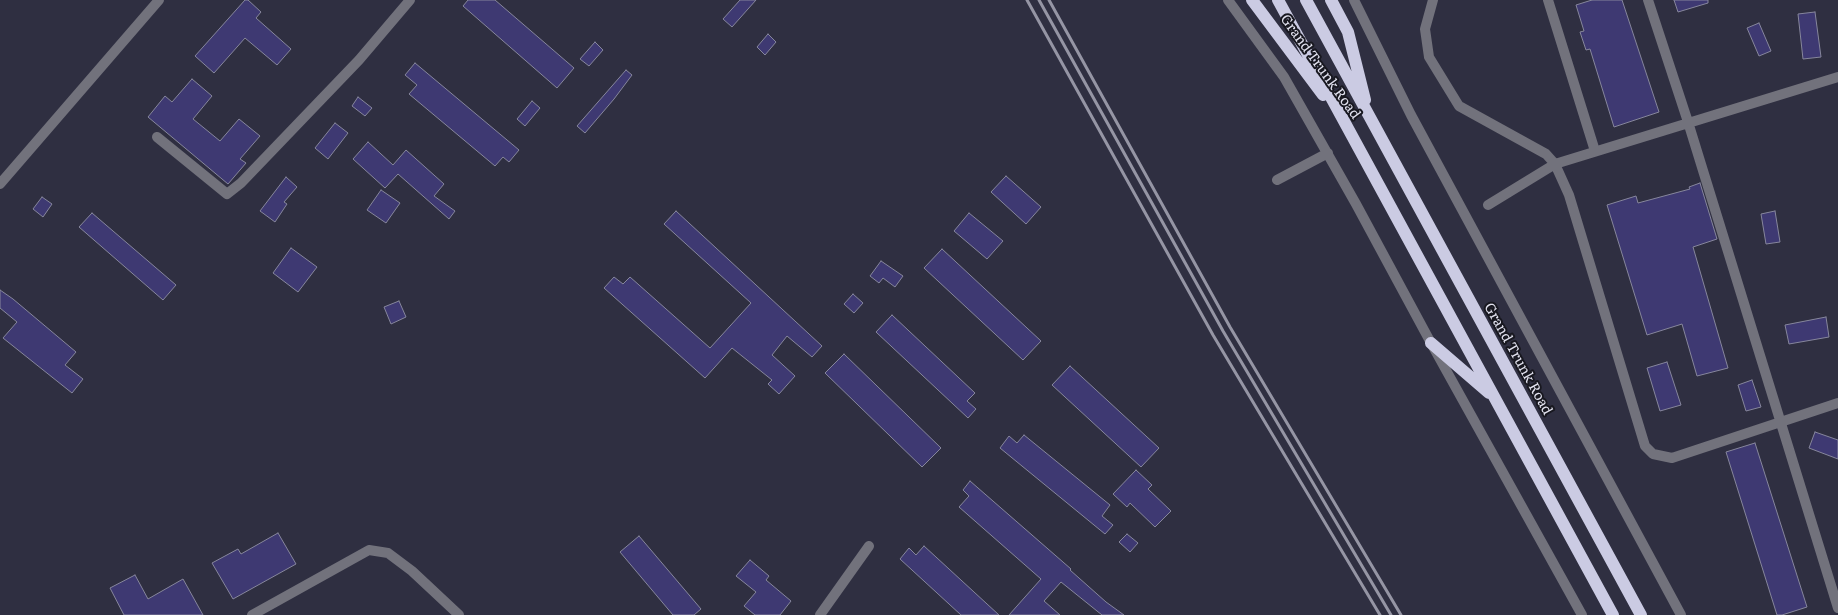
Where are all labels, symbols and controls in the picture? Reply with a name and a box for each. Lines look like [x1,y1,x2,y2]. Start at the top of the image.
street label: Grand Trunk Road [1276,11,1364,123]
street label: Grand Trunk Road [1480,300,1556,418]

